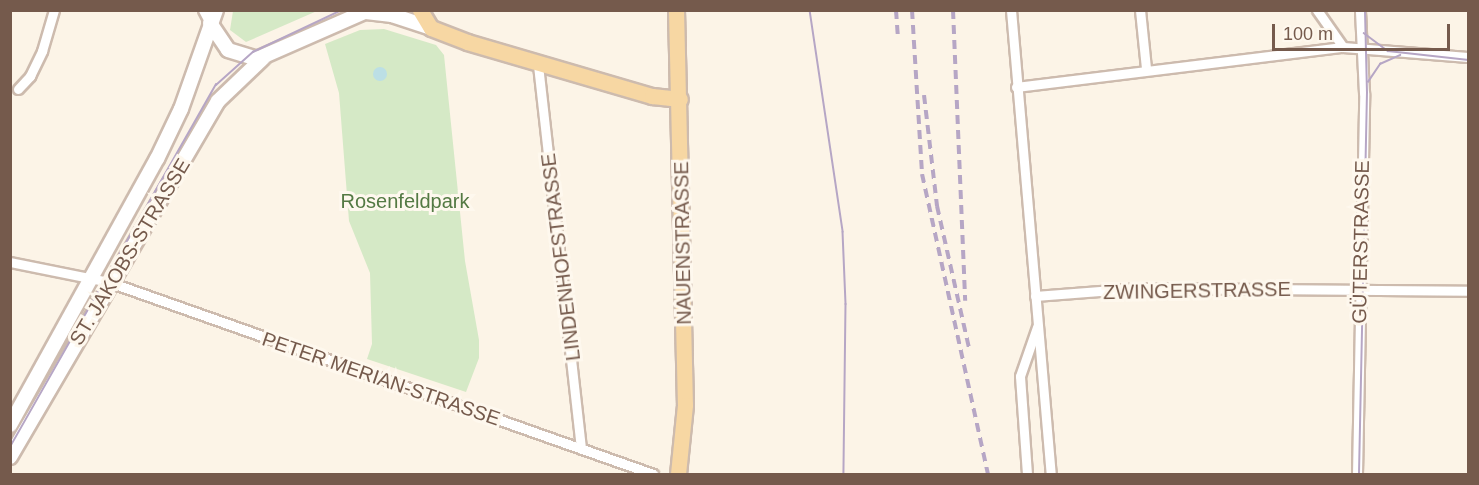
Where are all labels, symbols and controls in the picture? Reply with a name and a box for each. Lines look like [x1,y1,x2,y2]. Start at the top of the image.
scale bar [1275,12,1454,50]
text: 100 m [1283,24,1333,44]
street label: LINDENHOFSTRASSE [536,152,586,362]
street label: ST. JAKOBS-STRASSE [65,154,195,350]
street label: GÜTERSTRASSE [1348,160,1374,324]
street label: NAUENSTRASSE [670,161,696,325]
park label: Rosenfeldpark [341,189,469,213]
street label: ZWINGERSTRASSE [1103,277,1291,305]
street label: PETER MERIAN-STRASSE [259,327,503,431]

